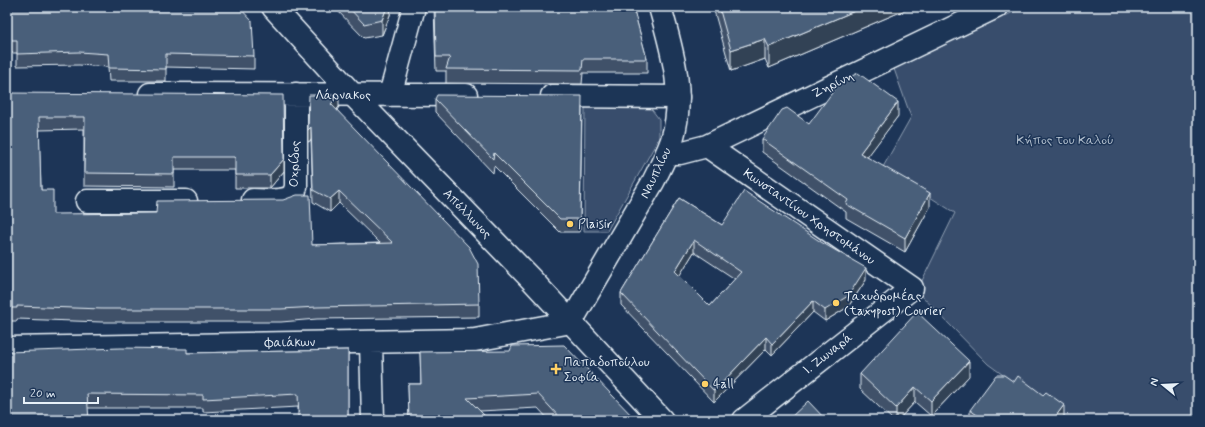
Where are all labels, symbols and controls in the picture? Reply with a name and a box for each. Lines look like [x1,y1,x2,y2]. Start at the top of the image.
street label: Ζηρίνη [809,68,857,102]
street label: Λάρνακος [315,87,371,104]
park label: Κήπος του Καλού [1016,132,1114,149]
street label: Οχρίδος [286,140,304,188]
street label: Ναυπλίου [636,145,676,201]
street label: Κωνσταντίνου Χρηστομάνου [740,165,878,269]
street label: Απόλλωνος [439,185,495,243]
place label: Plaisir [578,216,613,233]
marker: Plaisir [565,219,575,229]
place label: Ταχυδρομέας (taxypost) Courier [844,288,945,320]
marker: Ταχυδρομέας (taxypost) Courier [831,298,841,308]
street label: Ι. Ζωναρά [800,329,856,379]
street label: Φαιάκων [264,334,316,352]
place label: Παπαδοπούλου Σοφία [564,354,650,386]
marker: Παπαδοπούλου Σοφία [551,364,561,374]
north arrow [1143,365,1183,405]
place label: 4all [713,376,734,393]
text: N [1147,377,1162,388]
scale bar [24,379,98,405]
marker: 4all [700,379,710,389]
text: 20 m [30,386,56,402]

